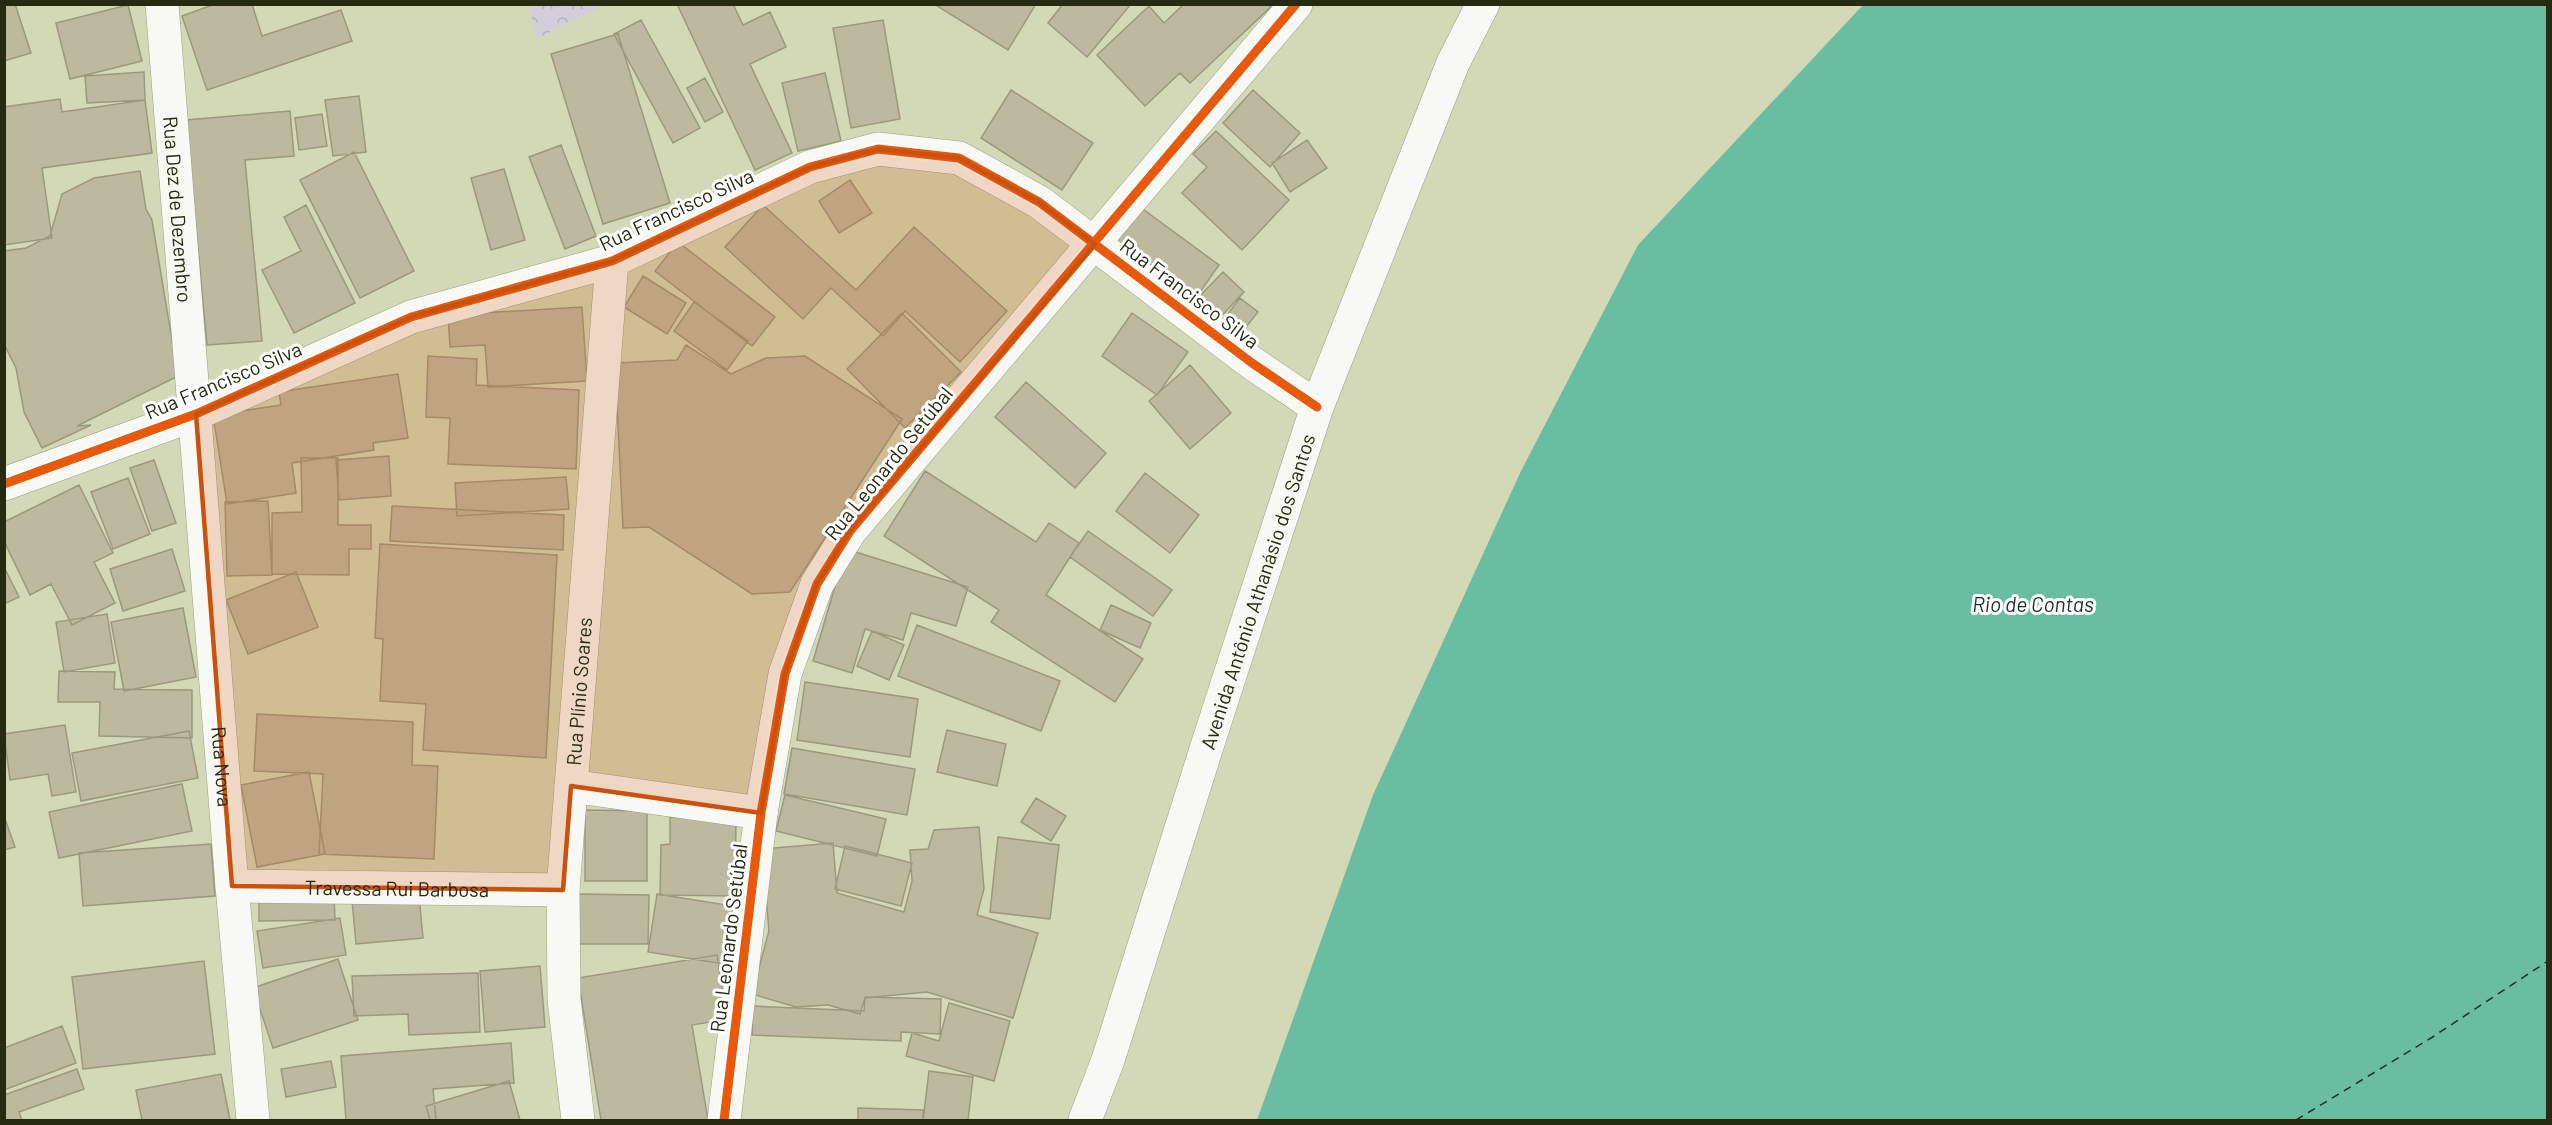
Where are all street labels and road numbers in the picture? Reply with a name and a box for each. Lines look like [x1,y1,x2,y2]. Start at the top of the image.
street label: Rua Dez de Dezembro [159,115,198,303]
street label: Rua Francisco Silva [595,163,757,255]
street label: Rua Francisco Silva [1116,233,1264,353]
street label: Rua Francisco Silva [141,336,305,424]
street label: Rua Leonardo Setúbal [819,382,957,544]
street label: Avenida Antônio Athanásio dos Santos [1195,431,1320,752]
street label: Rua Plínio Soares [561,616,596,767]
street label: Rua Nova [207,725,238,808]
street label: Rua Leonardo Setúbal [705,842,751,1034]
street label: Travessa Rui Barbosa [305,875,489,901]

